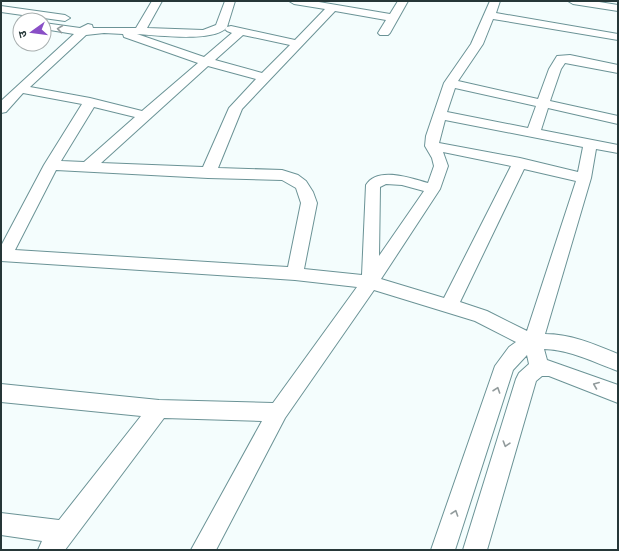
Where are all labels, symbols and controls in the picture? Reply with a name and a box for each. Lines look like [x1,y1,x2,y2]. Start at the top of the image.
north arrow [12,12,52,52]
one-way arrow [57,25,63,34]
text: उ [16,29,30,39]
one-way arrow [593,382,600,390]
one-way arrow [492,386,501,393]
one-way arrow [502,441,511,448]
one-way arrow [451,510,459,517]

